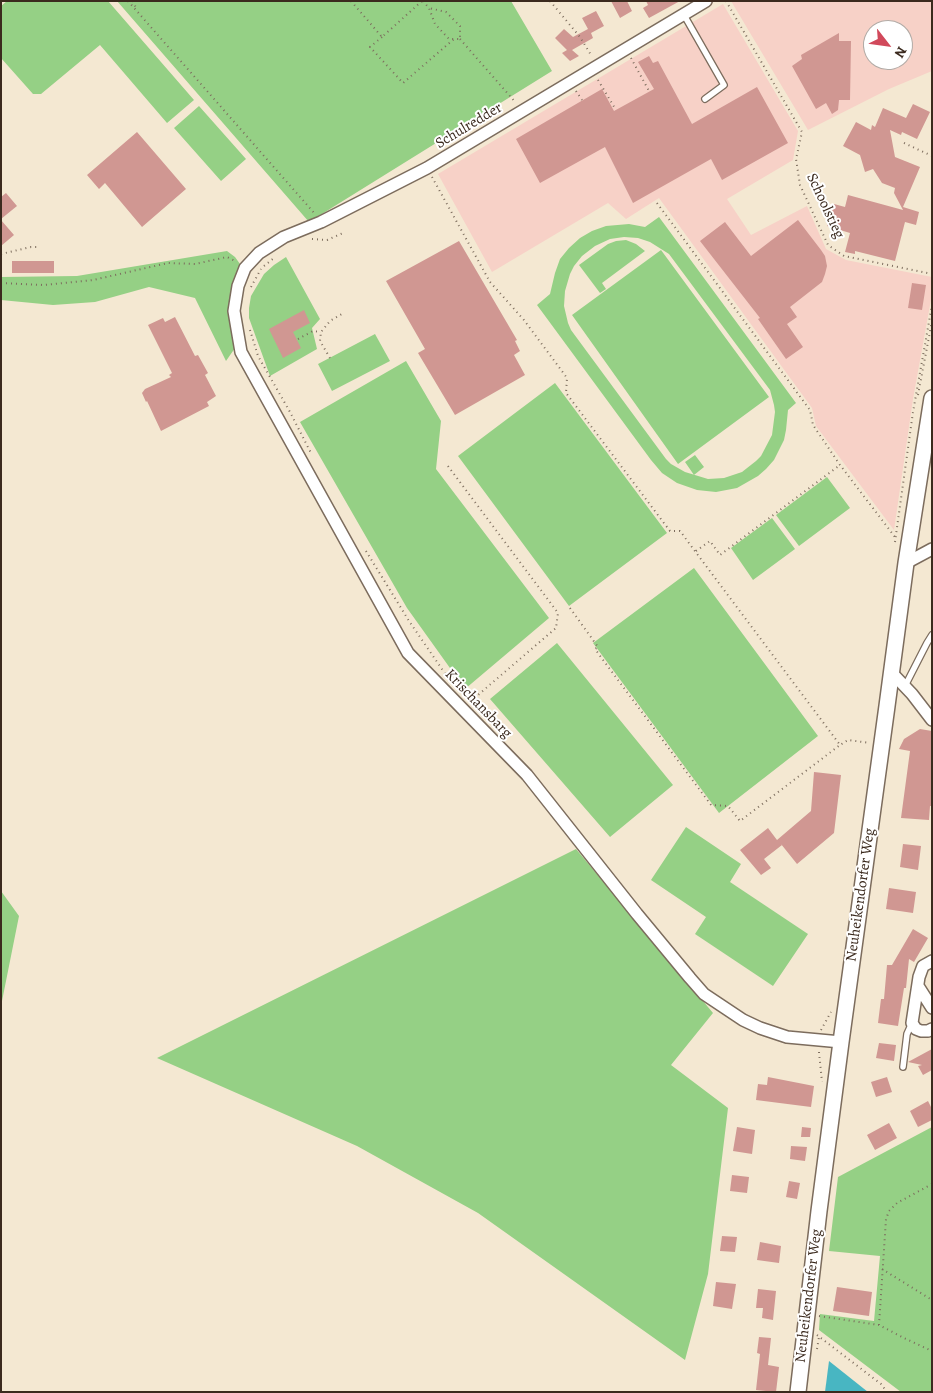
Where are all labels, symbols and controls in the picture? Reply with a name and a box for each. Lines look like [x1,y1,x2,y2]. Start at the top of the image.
north arrow [863,20,913,70]
text: N [890,43,911,61]
street label: Schulredder [432,99,506,153]
street label: Schoolstieg [802,171,848,241]
street label: Krischansbarg [441,666,515,742]
street label: Neuheikendorfer Weg [843,827,879,963]
street label: Neuheikendorfer Weg [792,1228,826,1364]

